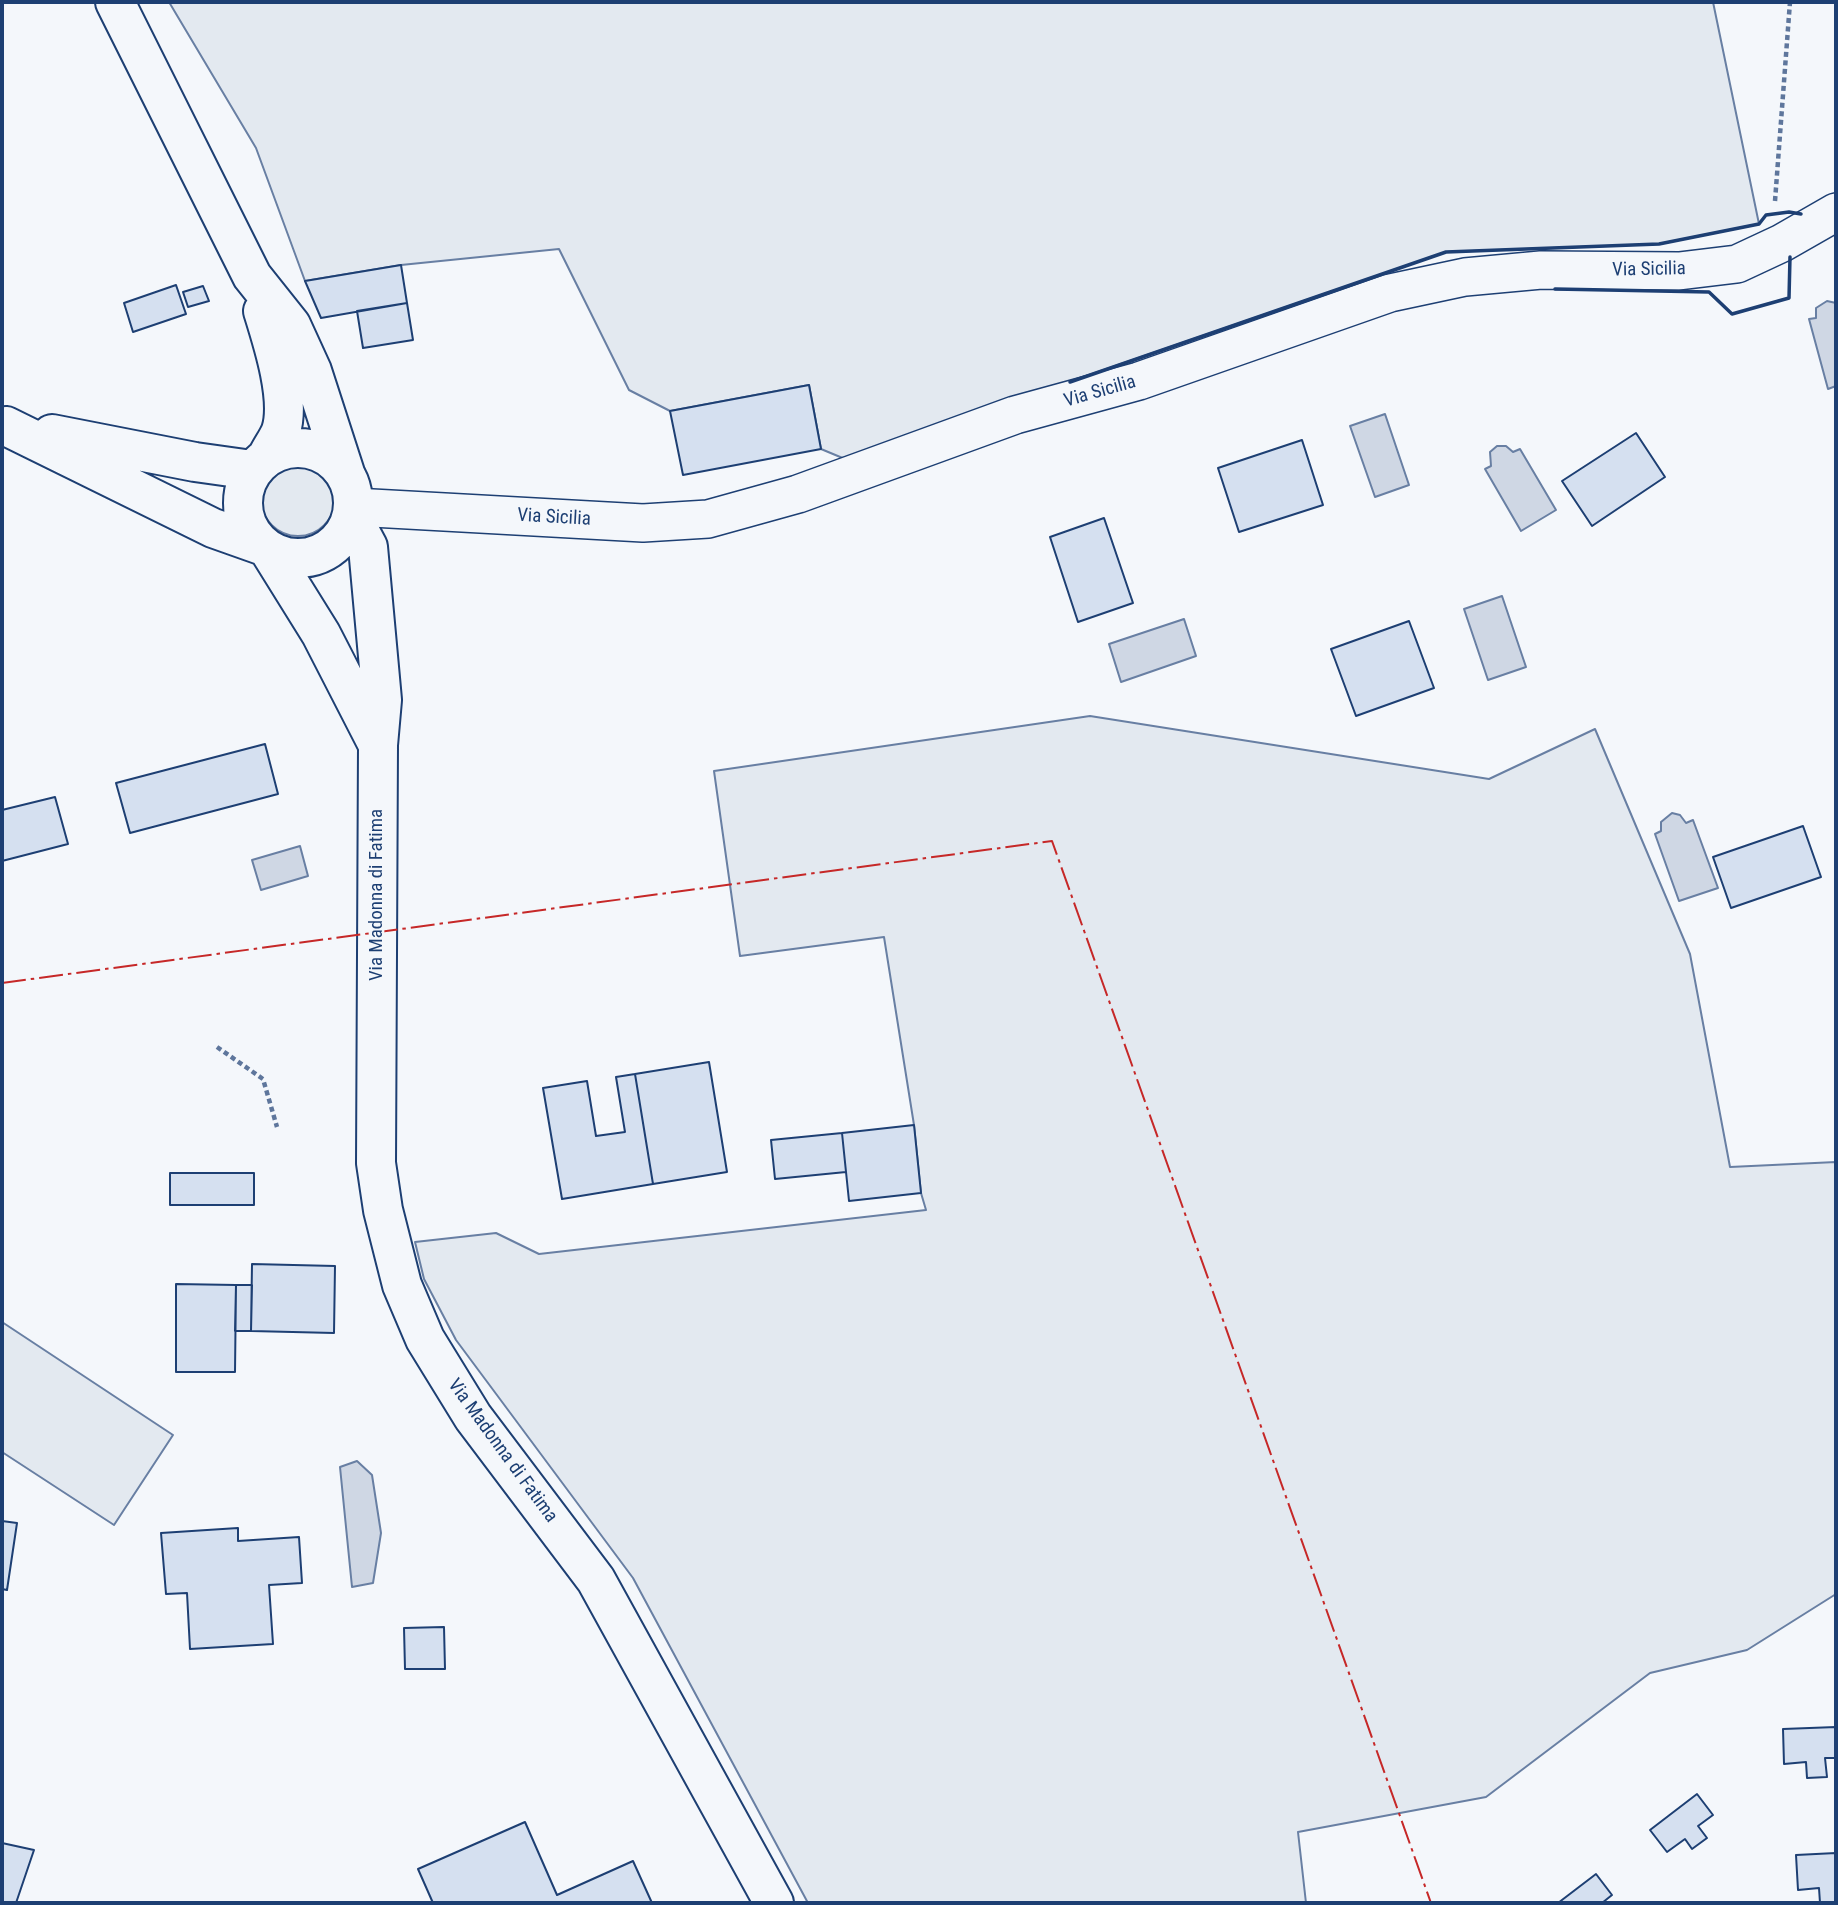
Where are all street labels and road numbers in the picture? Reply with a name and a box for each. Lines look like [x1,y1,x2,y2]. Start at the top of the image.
street label: Via Sicilia [1612,258,1686,282]
street label: Via Sicilia [1061,371,1139,413]
street label: Via Sicilia [517,505,591,531]
street label: Via Madonna di Fatima [366,809,388,981]
street label: Via Madonna di Fatima [442,1375,562,1527]

